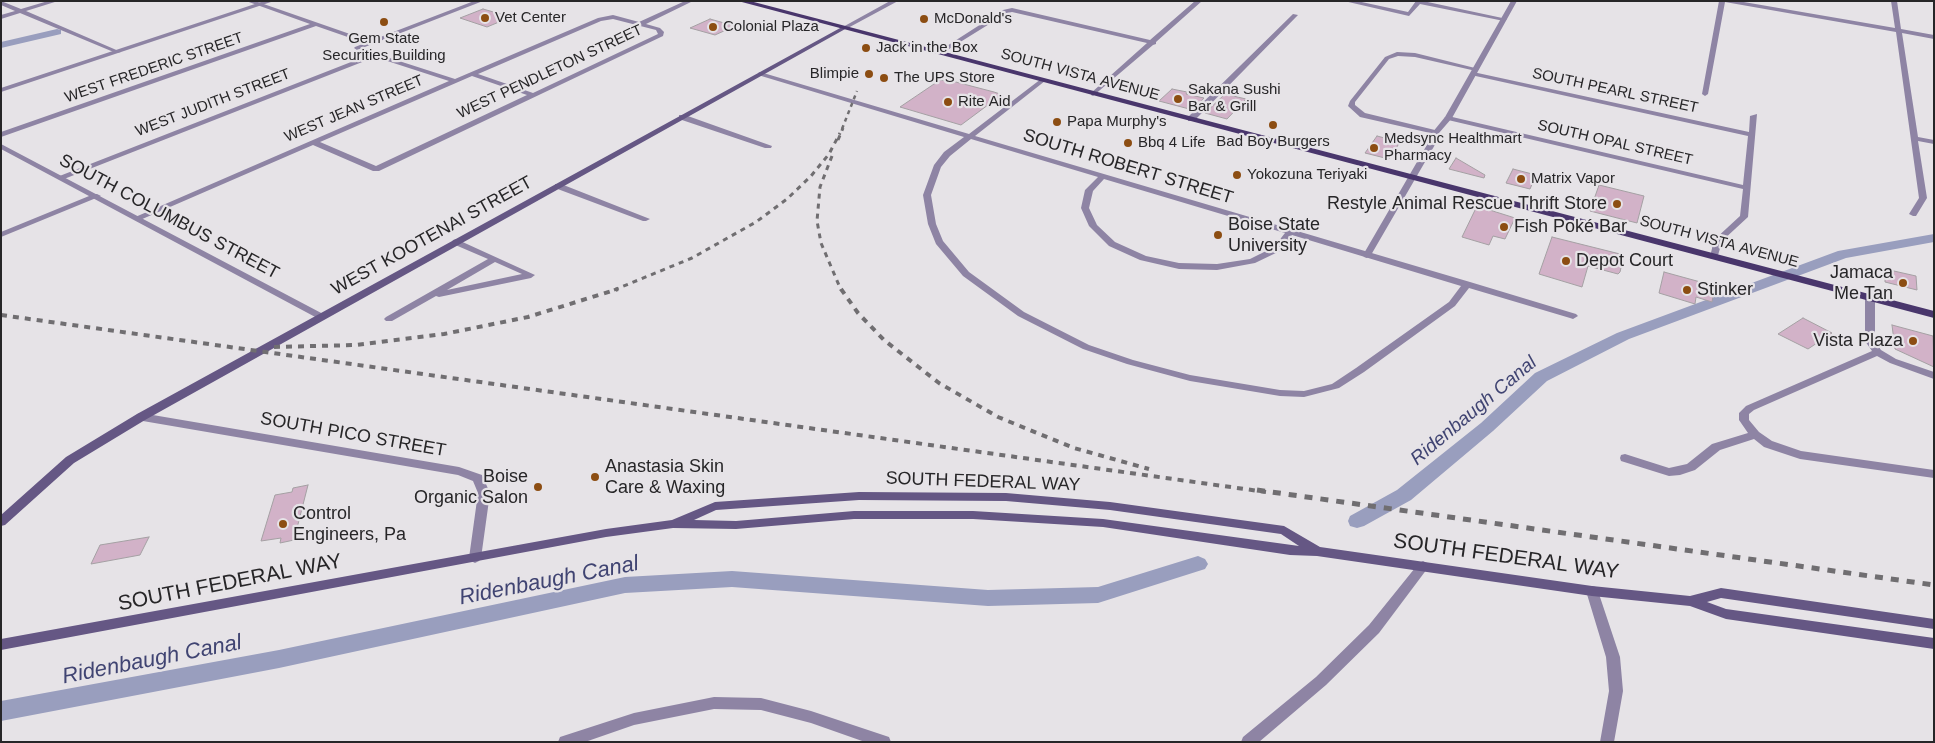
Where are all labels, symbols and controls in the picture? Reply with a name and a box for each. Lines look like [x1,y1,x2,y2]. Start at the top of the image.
place label: Vet Center [495,9,566,27]
place label: McDonald's [934,10,1012,28]
marker: Vet Center [479,12,491,24]
marker: McDonald's [918,13,930,25]
marker: Gem State Securities Building [378,16,390,28]
place label: Colonial Plaza [723,18,819,36]
street label: WEST PENDLETON STREET [455,21,645,123]
marker: Colonial Plaza [707,21,719,33]
street label: WEST FREDERIC STREET [62,29,246,107]
place label: Gem State Securities Building [322,30,446,65]
place label: Jack in the Box [876,39,978,57]
marker: Jack in the Box [860,42,872,54]
street label: SOUTH VISTA AVENUE [999,45,1161,105]
street label: WEST JUDITH STREET [133,65,293,141]
place label: Blimpie [810,65,859,83]
street label: SOUTH PEARL STREET [1530,65,1700,117]
marker: Blimpie [863,68,875,80]
place label: The UPS Store [894,69,995,87]
street label: WEST JEAN STREET [282,72,426,146]
marker: The UPS Store [878,72,890,84]
place label: Sakana Sushi Bar & Grill [1188,81,1281,116]
place label: Rite Aid [958,93,1011,111]
marker: Sakana Sushi Bar & Grill [1172,93,1184,105]
marker: Rite Aid [942,96,954,108]
place label: Papa Murphy's [1067,113,1167,131]
marker: Papa Murphy's [1051,116,1063,128]
street label: SOUTH OPAL STREET [1536,116,1694,170]
marker: Bad Boy Burgers [1267,119,1279,131]
street label: SOUTH ROBERT STREET [1020,125,1236,209]
place label: Medsync Healthmart Pharmacy [1384,130,1522,165]
place label: Bad Boy Burgers [1216,133,1330,151]
place label: Bbq 4 Life [1138,134,1206,152]
marker: Bbq 4 Life [1122,137,1134,149]
marker: Medsync Healthmart Pharmacy [1368,142,1380,154]
street label: SOUTH COLUMBUS STREET [55,150,283,284]
place label: Yokozuna Teriyaki [1247,166,1367,184]
marker: Yokozuna Teriyaki [1231,169,1243,181]
place label: Matrix Vapor [1531,170,1615,188]
street label: WEST KOOTENAI STREET [328,172,536,300]
marker: Matrix Vapor [1515,173,1527,185]
place label: Restyle Animal Rescue Thrift Store [1327,193,1607,215]
marker: Restyle Animal Rescue Thrift Store [1611,198,1623,210]
street label: SOUTH VISTA AVENUE [1638,212,1800,272]
place label: Boise State University [1228,214,1320,256]
place label: Fish Poké Bar [1514,216,1627,238]
marker: Fish Poké Bar [1498,221,1510,233]
marker: Boise State University [1212,229,1224,241]
place label: Depot Court [1576,250,1673,272]
marker: Depot Court [1560,255,1572,267]
place label: Jamaca Me Tan [1830,262,1893,304]
marker: Jamaca Me Tan [1897,277,1909,289]
place label: Stinker [1697,279,1753,301]
marker: Stinker [1681,284,1693,296]
place label: Vista Plaza [1813,330,1903,352]
marker: Vista Plaza [1907,335,1919,347]
water label: Ridenbaugh Canal [1406,352,1542,470]
street label: SOUTH PICO STREET [259,408,447,462]
place label: Anastasia Skin Care & Waxing [605,456,725,498]
place label: Boise Organic Salon [414,466,528,508]
street label: SOUTH FEDERAL WAY [885,468,1081,496]
marker: Anastasia Skin Care & Waxing [589,471,601,483]
marker: Boise Organic Salon [532,481,544,493]
place label: Control Engineers, Pa [293,503,406,546]
marker: Control Engineers, Pa [277,518,289,530]
street label: SOUTH FEDERAL WAY [1392,529,1620,585]
street label: SOUTH FEDERAL WAY [116,549,344,617]
water label: Ridenbaugh Canal [457,551,641,611]
water label: Ridenbaugh Canal [60,630,244,690]

